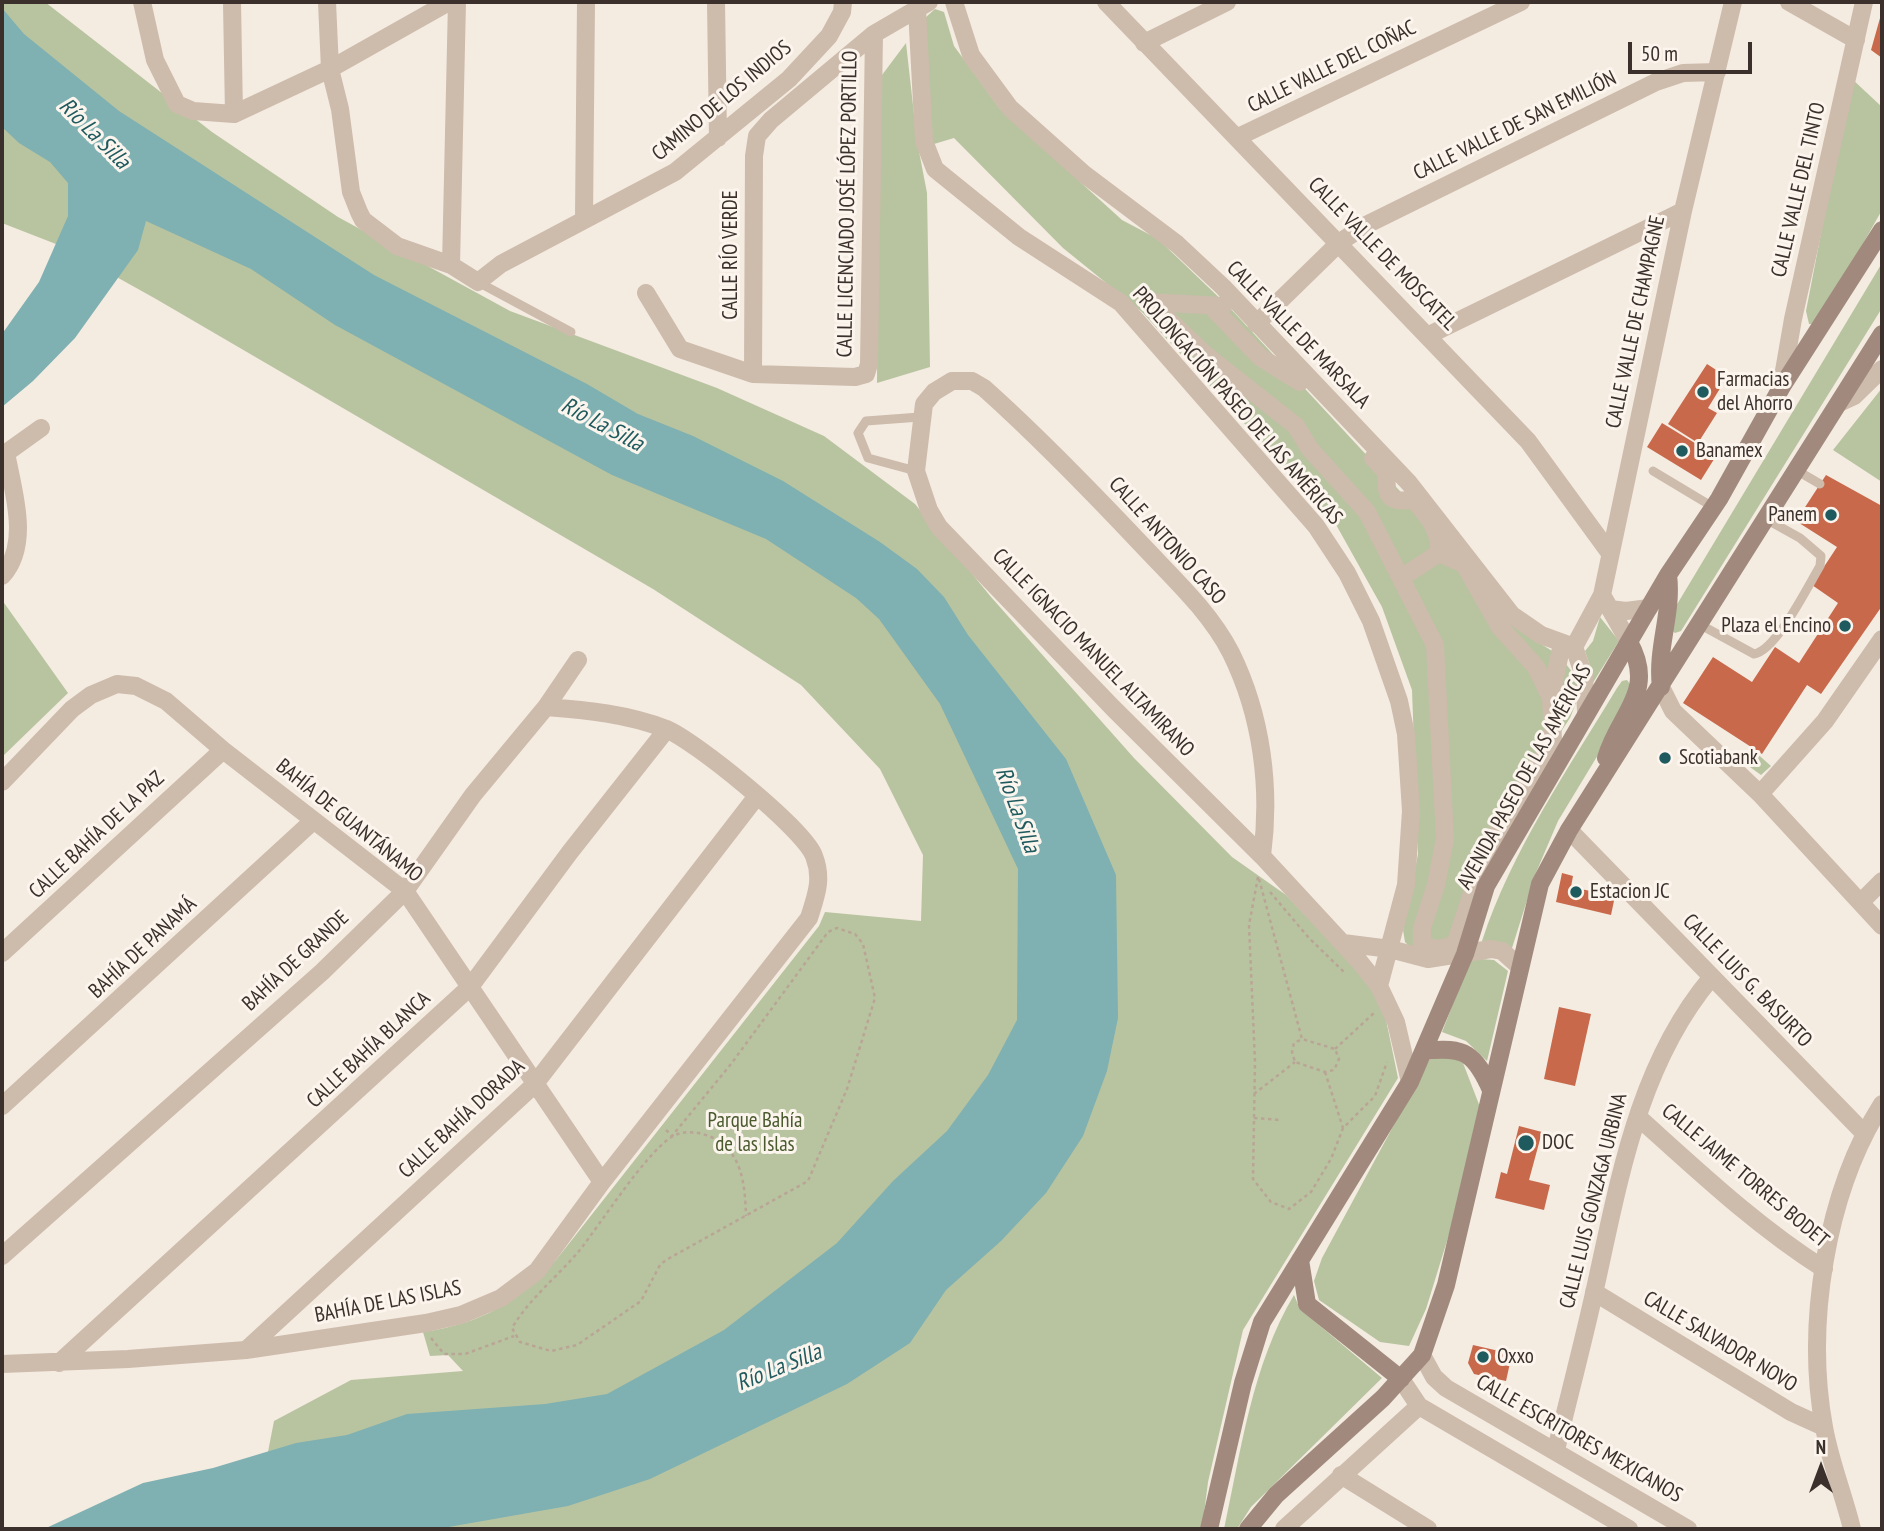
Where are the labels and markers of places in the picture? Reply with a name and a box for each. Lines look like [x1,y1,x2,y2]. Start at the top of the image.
place label: Farmacias del Ahorro [1717,367,1793,417]
marker: Farmacias del Ahorro [1695,384,1711,400]
place label: Banamex [1696,438,1763,464]
marker: Banamex [1674,443,1690,459]
place label: Panem [1768,502,1817,528]
marker: Panem [1823,507,1839,523]
place label: Plaza el Encino [1721,613,1831,639]
marker: Plaza el Encino [1837,618,1853,634]
place label: Scotiabank [1679,745,1758,771]
marker: Scotiabank [1657,750,1673,766]
place label: Estacion JC [1590,879,1670,905]
marker: Estacion JC [1568,884,1584,900]
place label: DOC [1542,1130,1574,1156]
marker: DOC [1516,1133,1536,1153]
place label: Oxxo [1497,1344,1534,1370]
marker: Oxxo [1475,1349,1491,1365]

